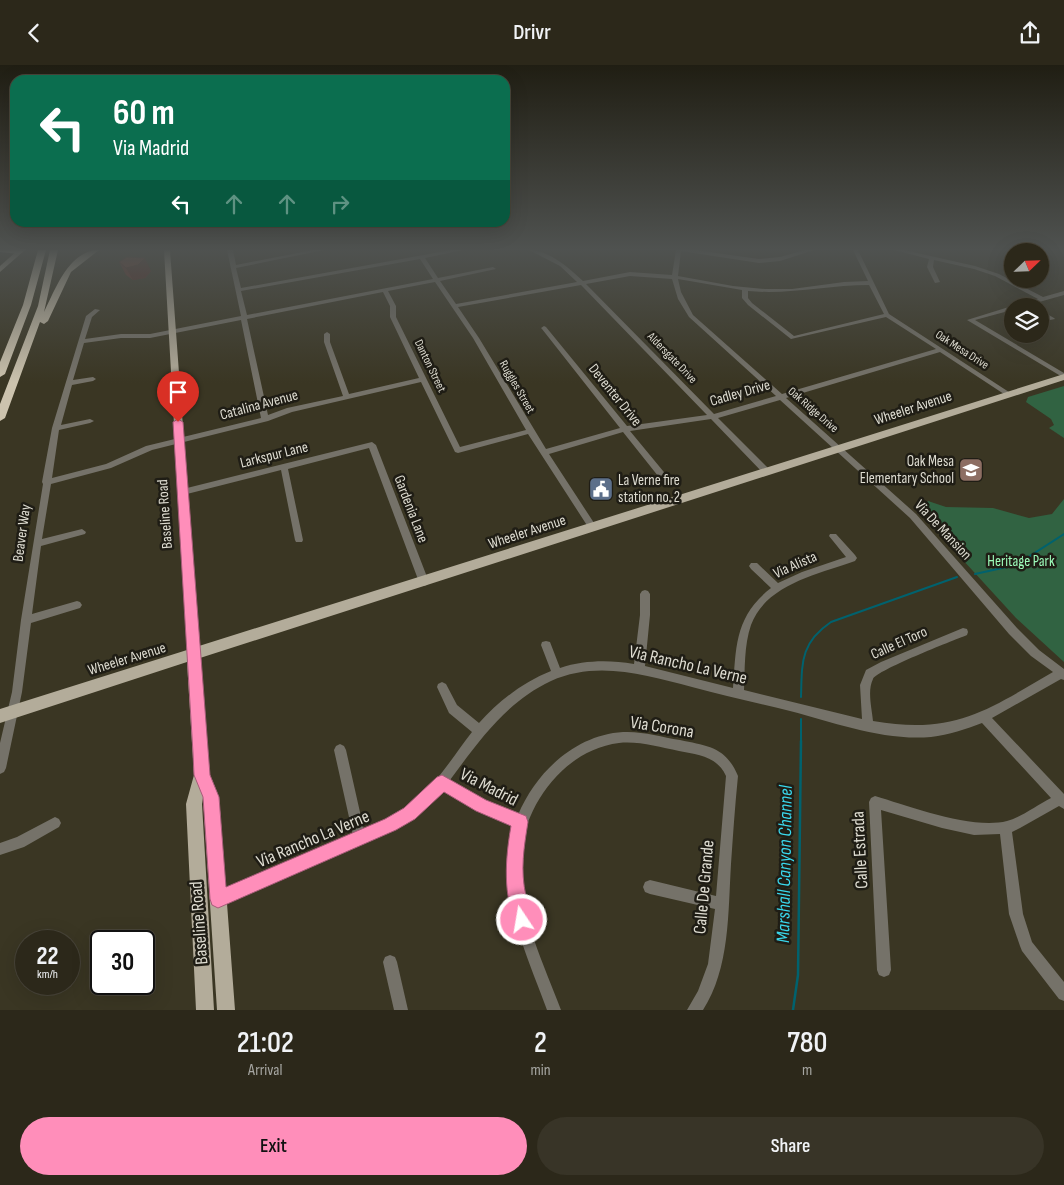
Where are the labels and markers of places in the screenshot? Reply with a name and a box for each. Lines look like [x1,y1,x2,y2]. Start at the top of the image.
pin [157,371,199,422]
place label: Oak Mesa Elementary School [860,452,954,488]
school or university icon: Oak Mesa Elementary School [958,457,984,483]
place label: La Verne fire station no. 2 [618,471,680,507]
public building icon: La Verne fire station no. 2 [588,476,614,502]

